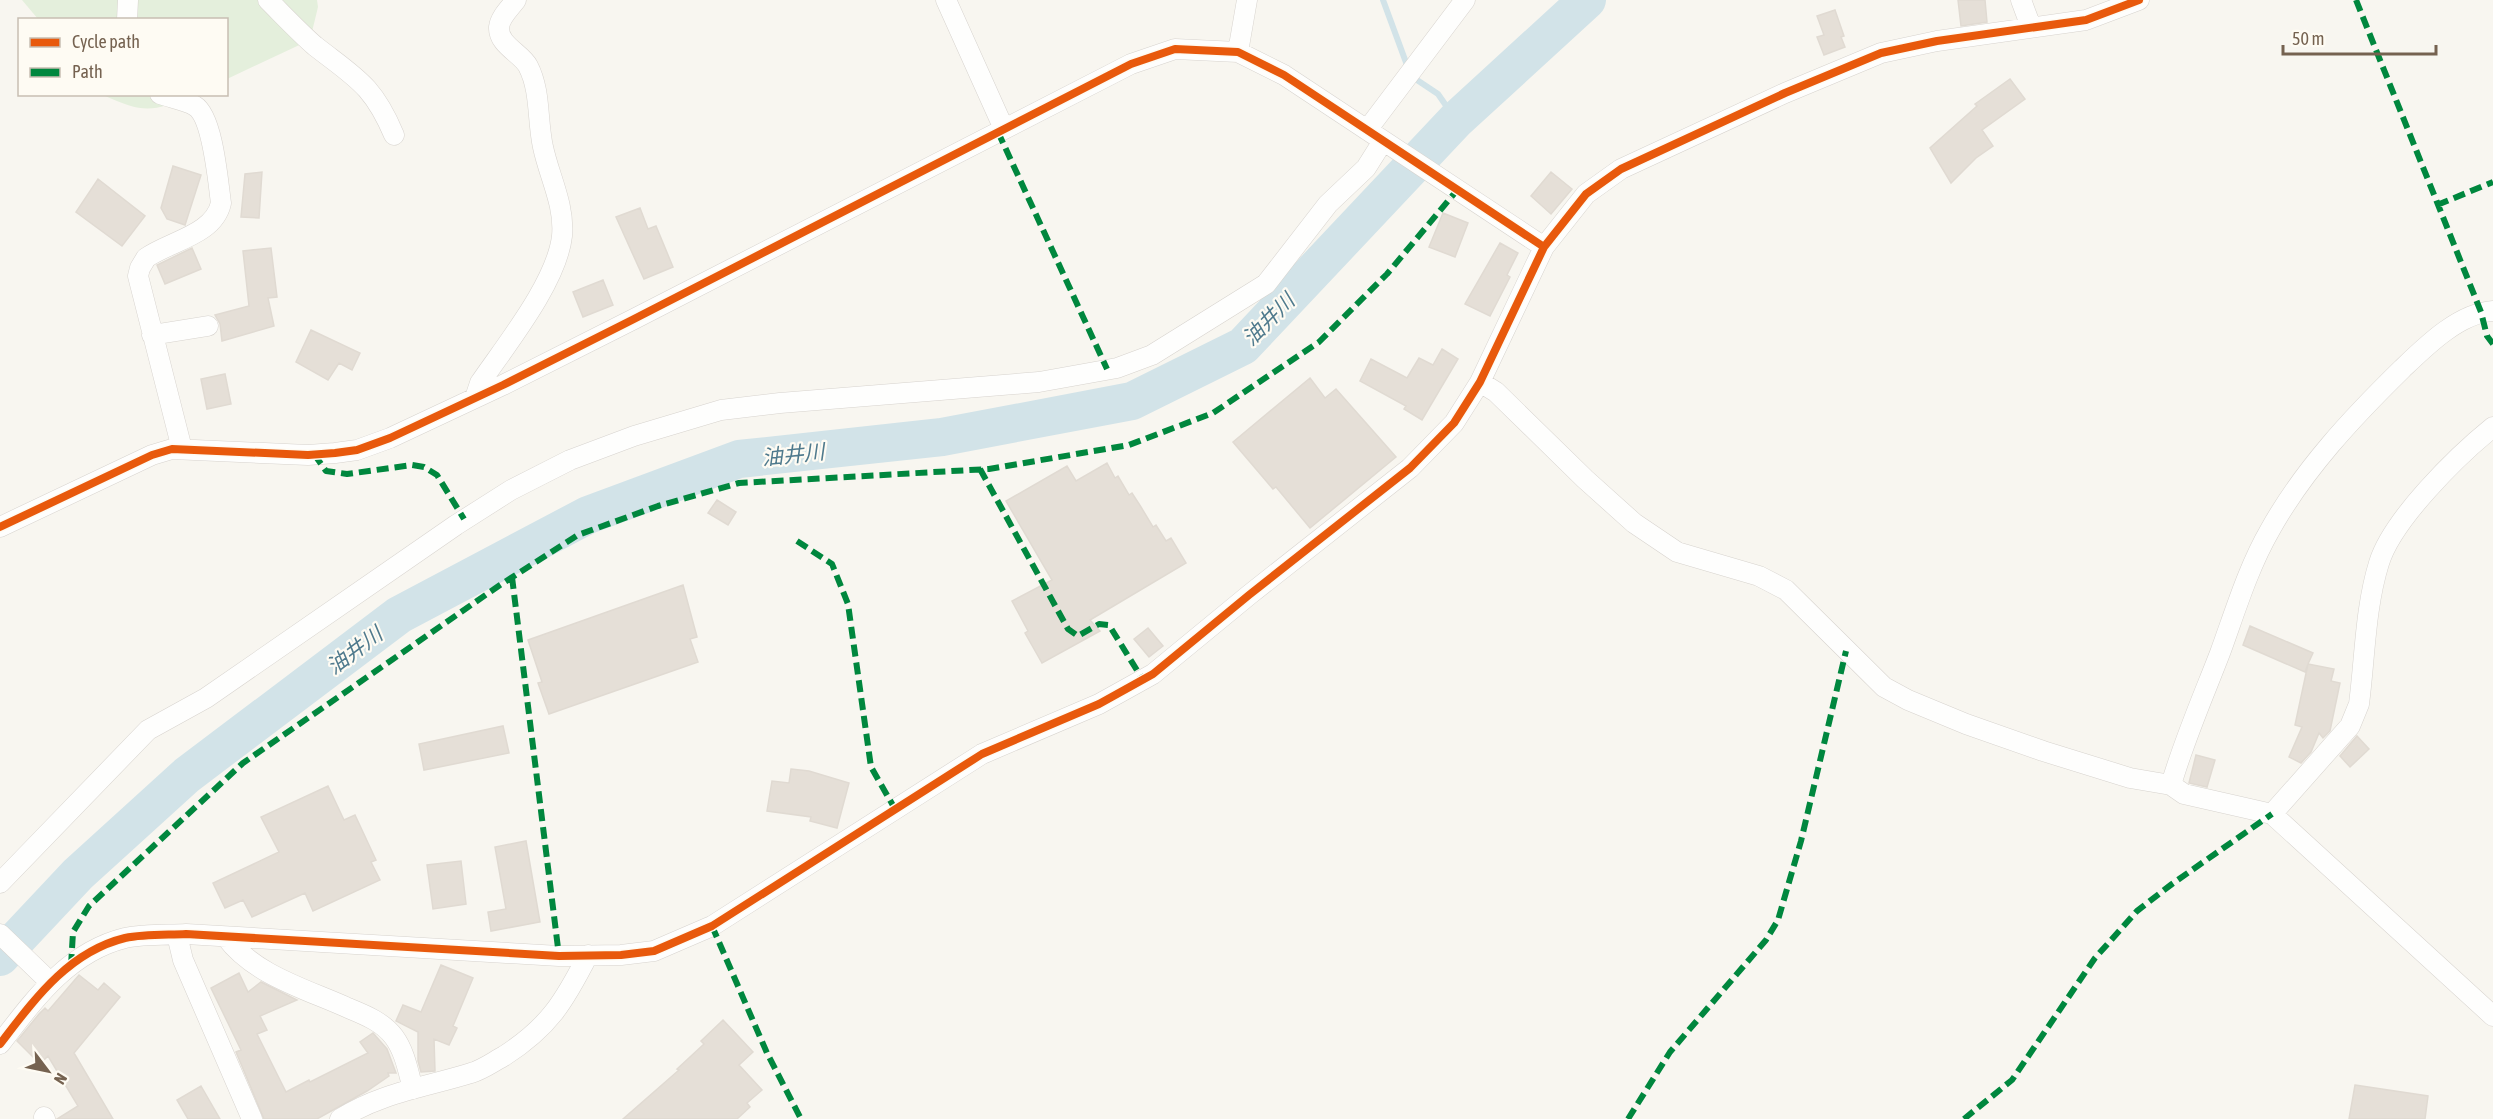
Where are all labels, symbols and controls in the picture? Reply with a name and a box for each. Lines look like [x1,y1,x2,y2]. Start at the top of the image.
legend [18,18,228,96]
scale bar [2283,18,2436,56]
text: 50 m [2292,28,2324,49]
text: Cycle path [72,31,140,52]
text: Path [72,61,103,82]
water label: 油井川 [1237,287,1300,350]
water label: 油井川 [760,439,828,469]
water label: 油井川 [322,620,388,679]
north arrow [18,1041,78,1101]
text: N [51,1070,71,1088]

